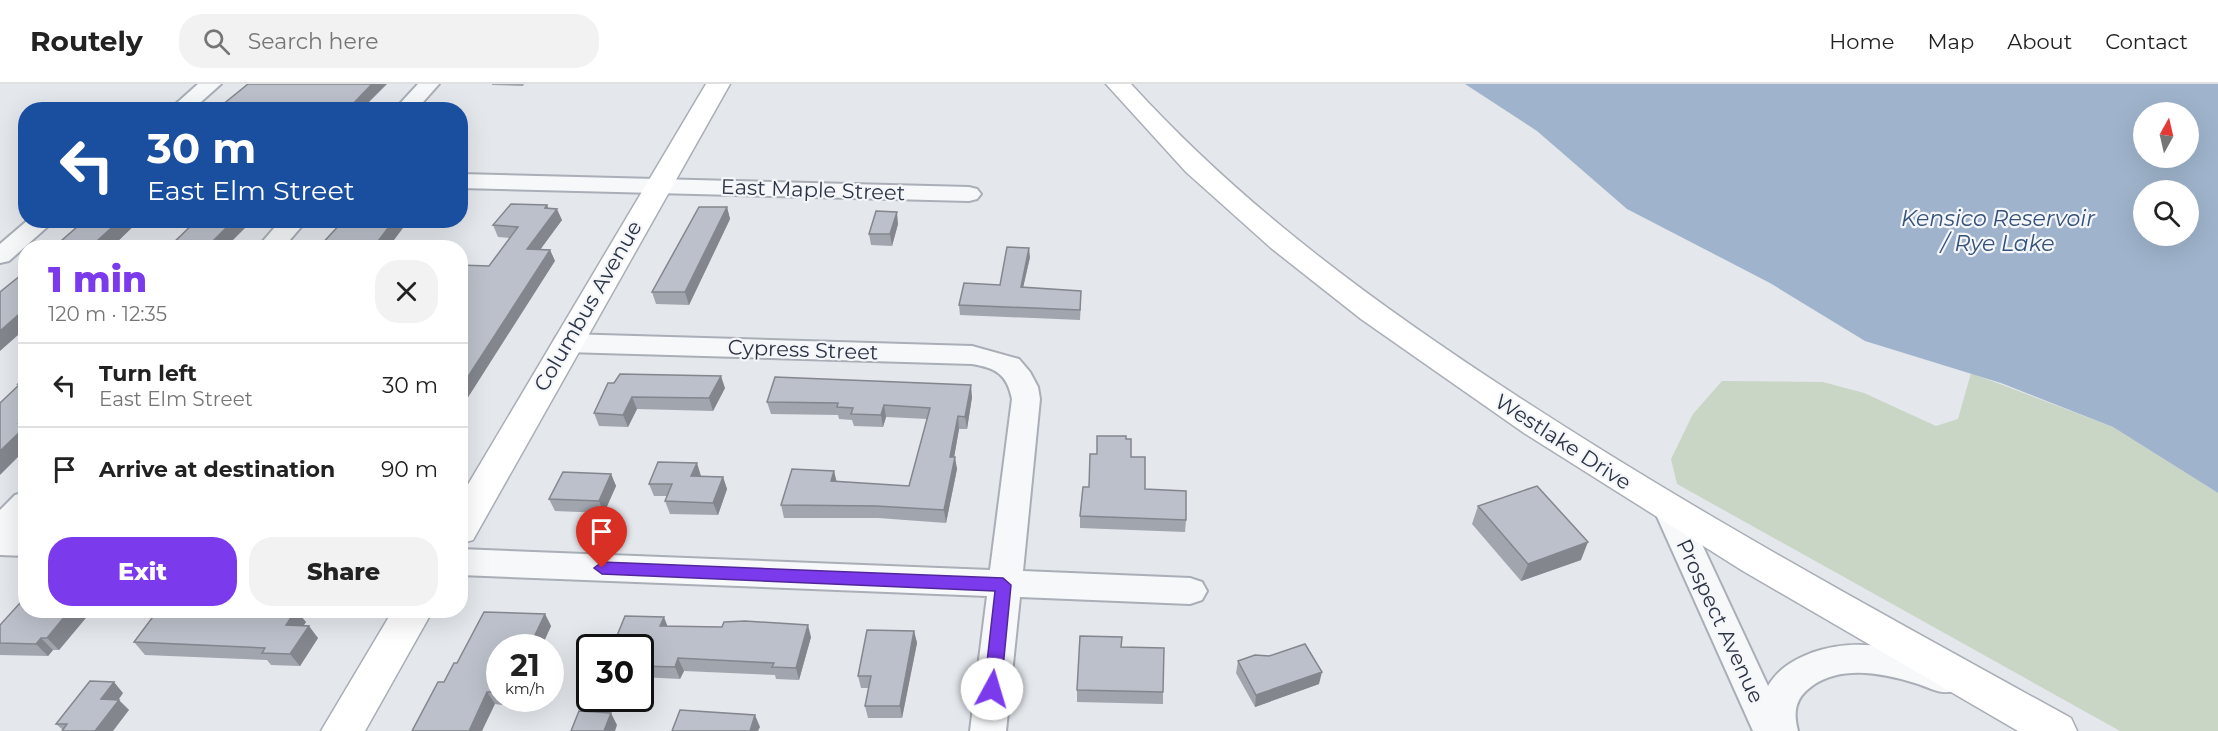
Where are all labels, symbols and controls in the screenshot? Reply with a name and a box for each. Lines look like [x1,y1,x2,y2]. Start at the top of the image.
search box [179,14,599,68]
text: Routely [30,24,143,58]
icon: search [200,25,233,58]
text: Search here [248,28,379,55]
text: Home [1829,29,1894,54]
text: Map [1927,29,1974,54]
text: About [2007,29,2072,54]
text: Contact [2105,29,2188,54]
north arrow [2133,102,2199,168]
map controls [2133,102,2199,246]
text: 30 m [147,122,256,174]
icon: left [48,126,126,204]
text: East Elm Street [147,174,355,207]
street label: East Maple Street [720,174,906,205]
button: search [2133,180,2199,246]
water label: Kensico Reservoir / Rye Lake [1901,205,2096,257]
street label: Columbus Avenue [528,216,647,396]
text: 1 min [48,257,147,301]
button: close [375,260,438,323]
text: 120 m · 12:35 [48,302,167,326]
street label: Cypress Street [727,334,879,365]
text: Turn left [99,360,197,387]
icon: left [48,369,81,402]
text: 30 m [382,372,438,399]
text: East Elm Street [99,387,253,411]
street label: Westlake Drive [1491,388,1636,495]
icon: arrive [48,453,81,486]
text: Arrive at destination [99,456,335,483]
text: 90 m [381,456,438,483]
pin [576,506,627,568]
icon: arrive [585,515,618,548]
street label: Prospect Avenue [1671,535,1769,707]
button: Exit [48,537,237,606]
button: Share [249,537,438,606]
speed limit sign: 30 [576,634,654,712]
text: 21 [510,647,540,684]
position arrow [960,657,1024,721]
text: km/h [505,679,545,698]

